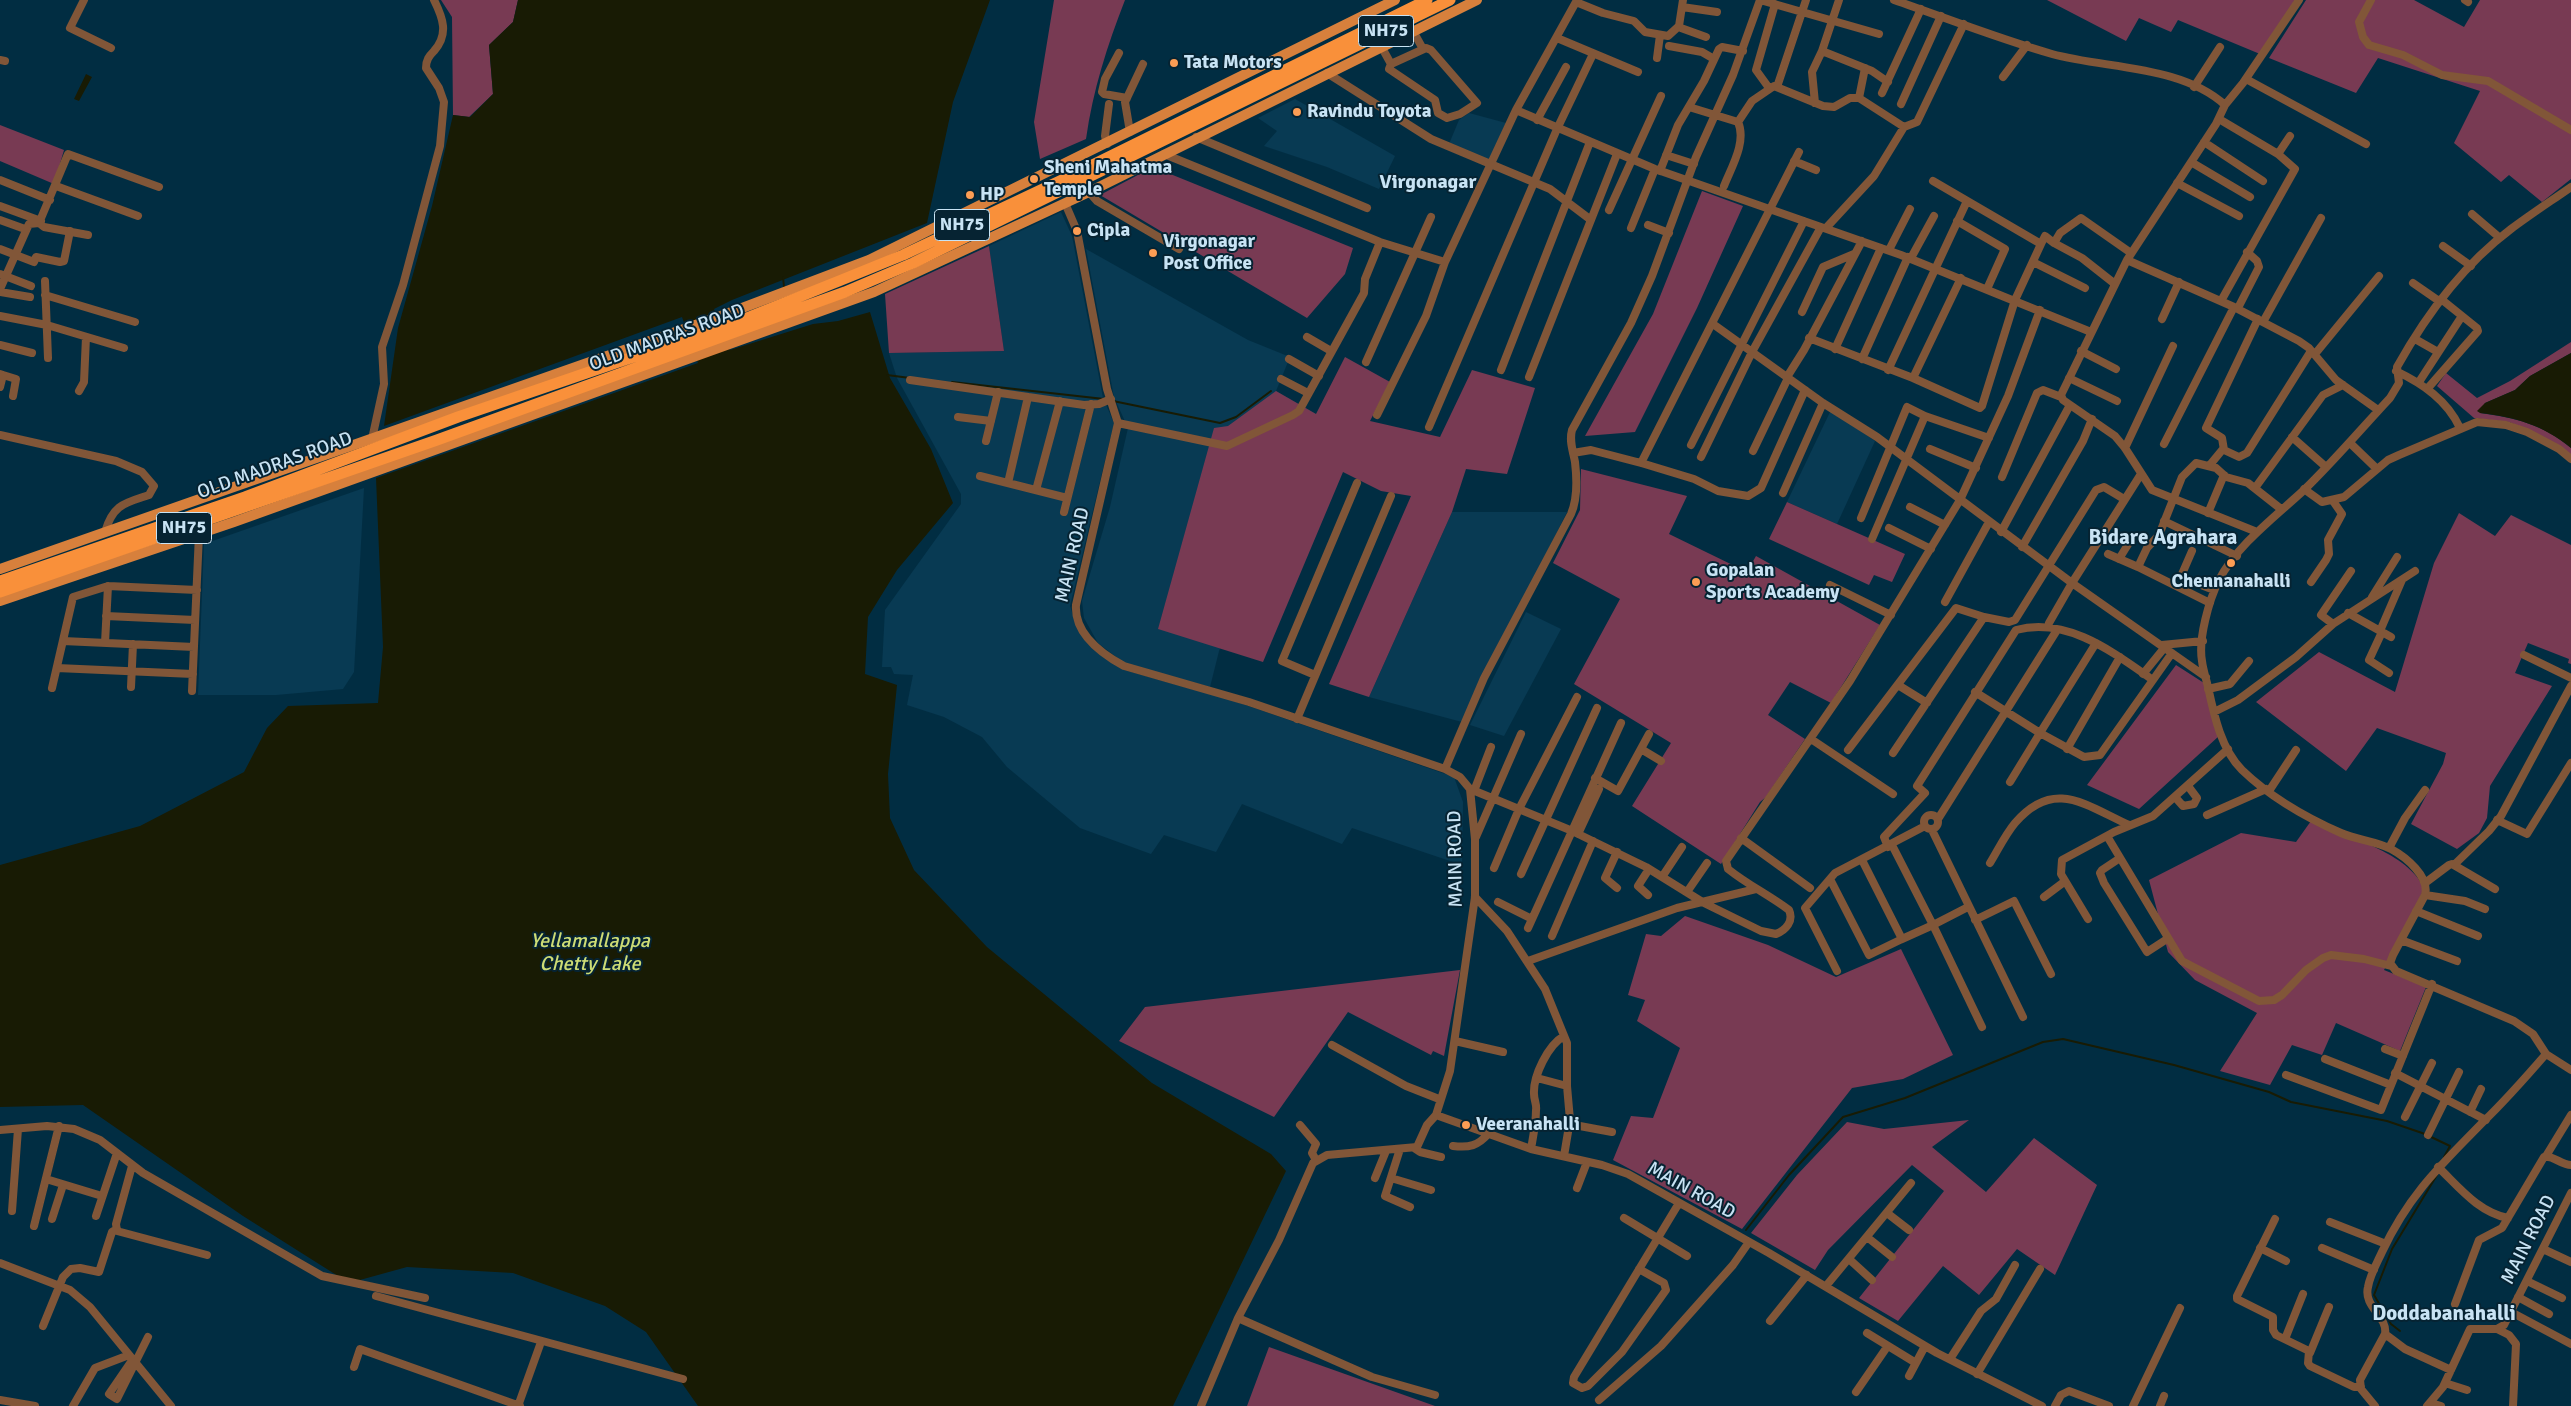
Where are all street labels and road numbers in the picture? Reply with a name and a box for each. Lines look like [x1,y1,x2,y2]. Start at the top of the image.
road number: NH75 [1358,16,1414,46]
road number: NH75 [934,210,990,240]
street label: OLD MADRAS ROAD [586,299,748,377]
street label: OLD MADRAS ROAD [194,427,356,505]
street label: MAIN ROAD [1051,505,1095,605]
road number: NH75 [156,512,212,544]
street label: MAIN ROAD [1444,810,1468,908]
street label: MAIN ROAD [1643,1158,1739,1224]
street label: MAIN ROAD [2497,1192,2561,1288]

